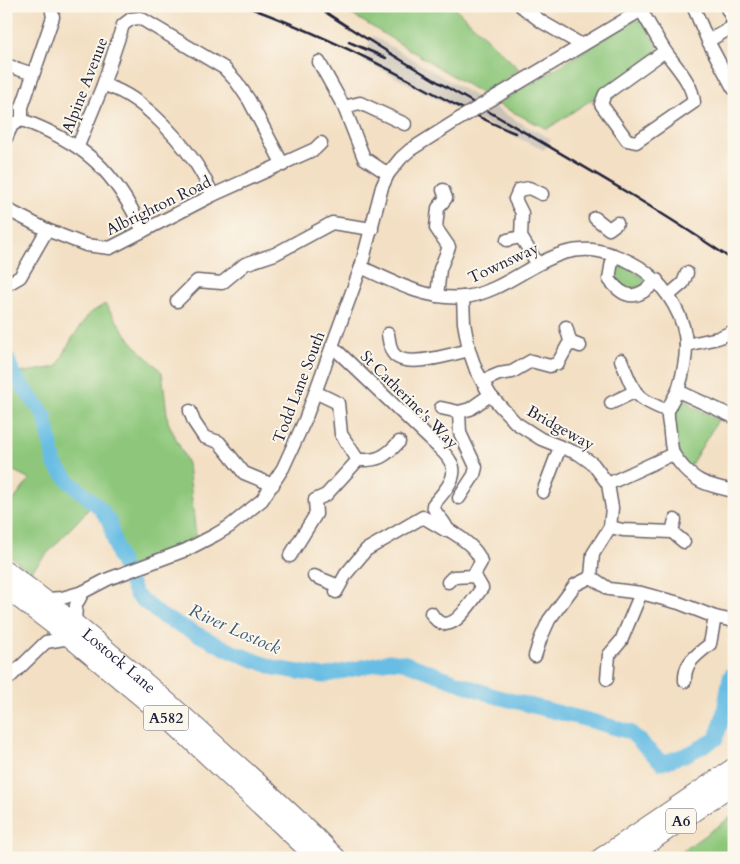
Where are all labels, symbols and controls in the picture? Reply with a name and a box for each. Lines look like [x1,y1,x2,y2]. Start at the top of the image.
street label: Alpine Avenue [57,34,113,136]
street label: Albrighton Road [102,171,215,241]
street label: Townsway [464,237,543,289]
street label: Todd Lane South [267,328,330,446]
street label: St Catherine's Way [355,346,464,454]
street label: Bridgeway [523,400,599,456]
water label: River Lostock [185,598,285,661]
street label: Lostock Lane [77,623,161,699]
road number: A582 [144,706,188,730]
road number: A6 [666,808,696,834]

